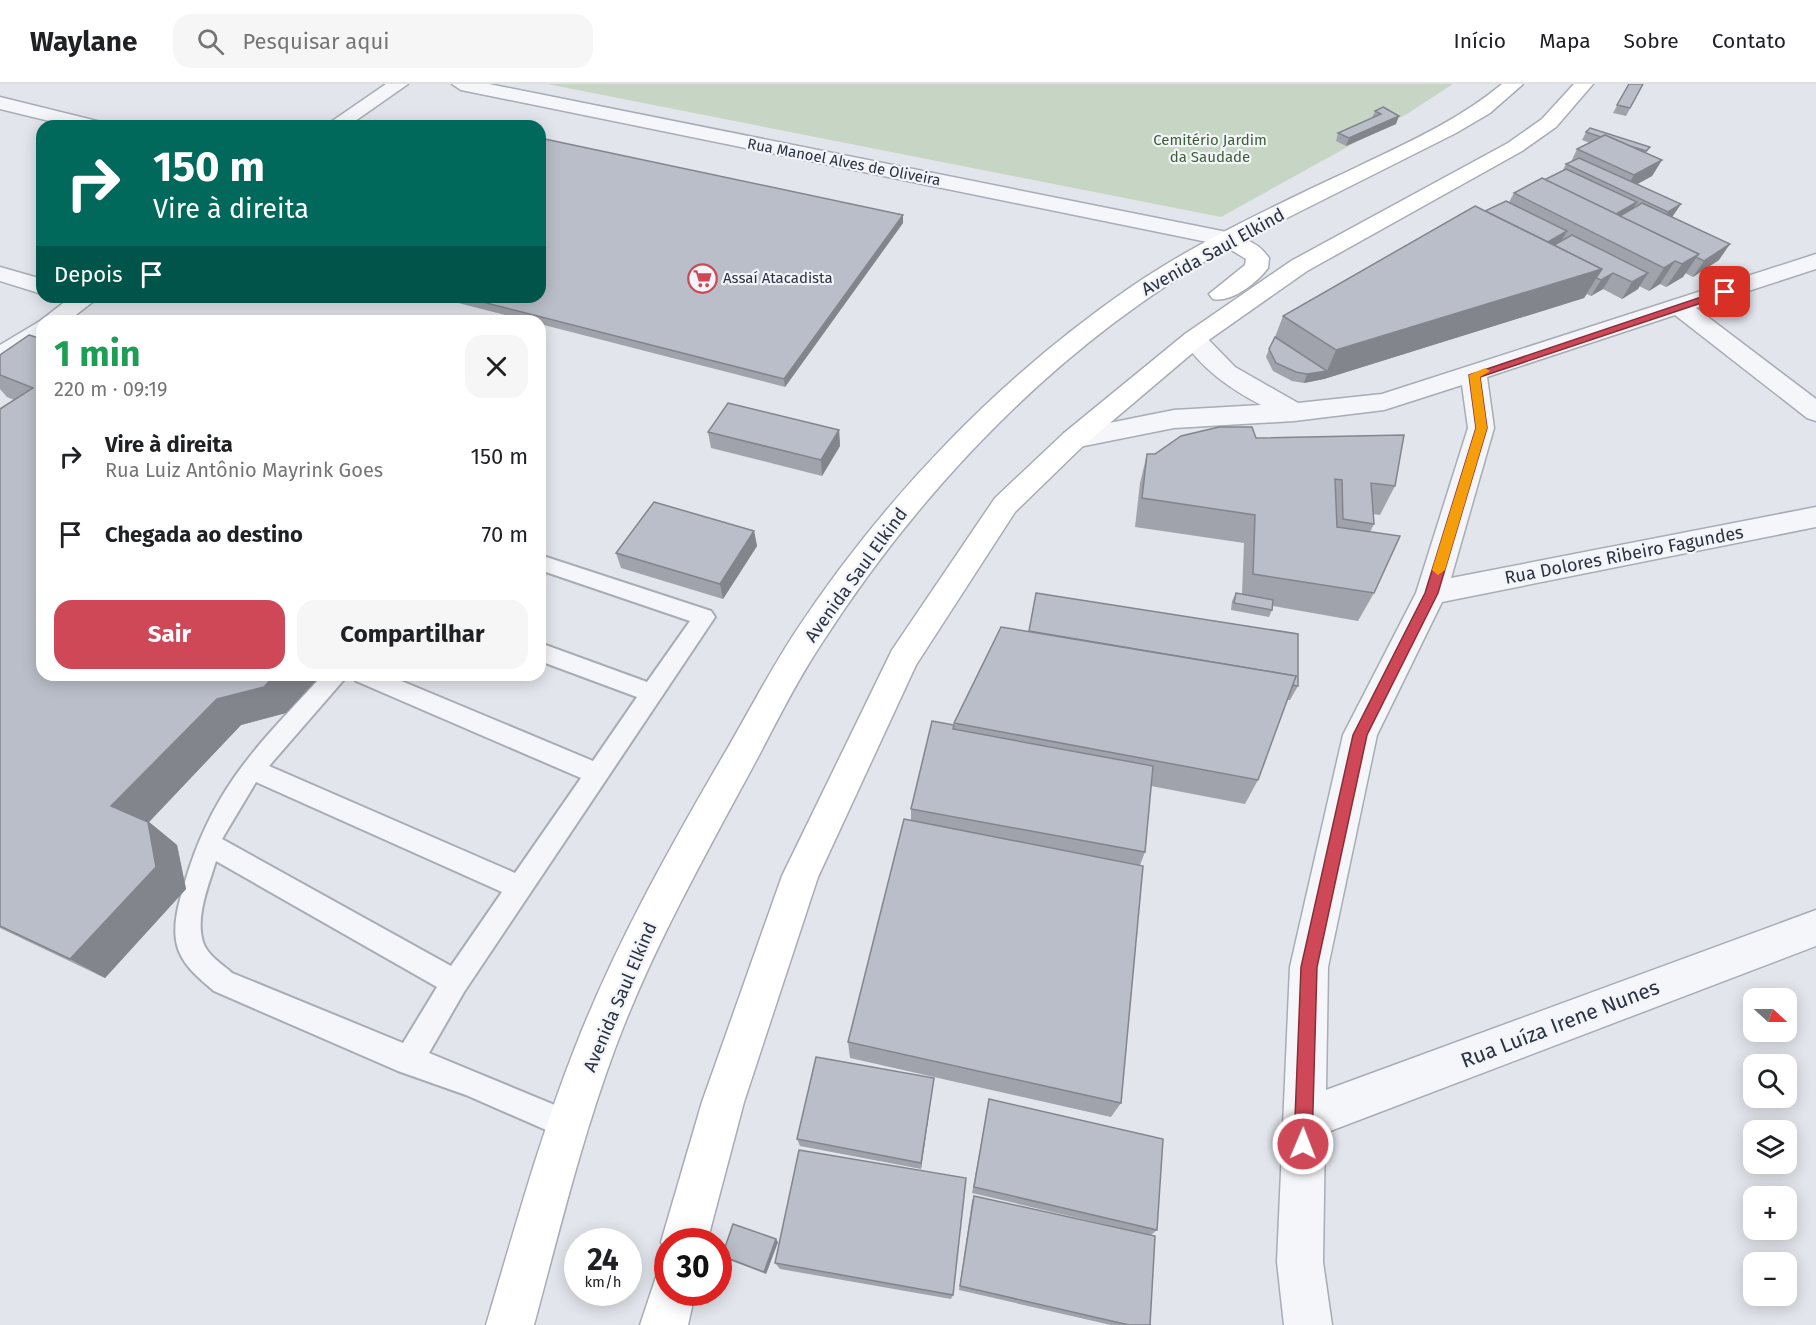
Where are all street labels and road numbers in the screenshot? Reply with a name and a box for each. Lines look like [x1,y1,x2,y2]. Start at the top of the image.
street label: Rua Manoel Alves de Oliveira [746,134,942,190]
street label: Avenida Saul Elkind [1138,204,1288,300]
street label: Avenida Saul Elkind [800,504,912,646]
street label: Rua Dolores Ribeiro Fagundes [1503,521,1745,589]
street label: Avenida Saul Elkind [579,919,661,1075]
street label: Rua Luíza Irene Nunes [1457,974,1663,1074]

